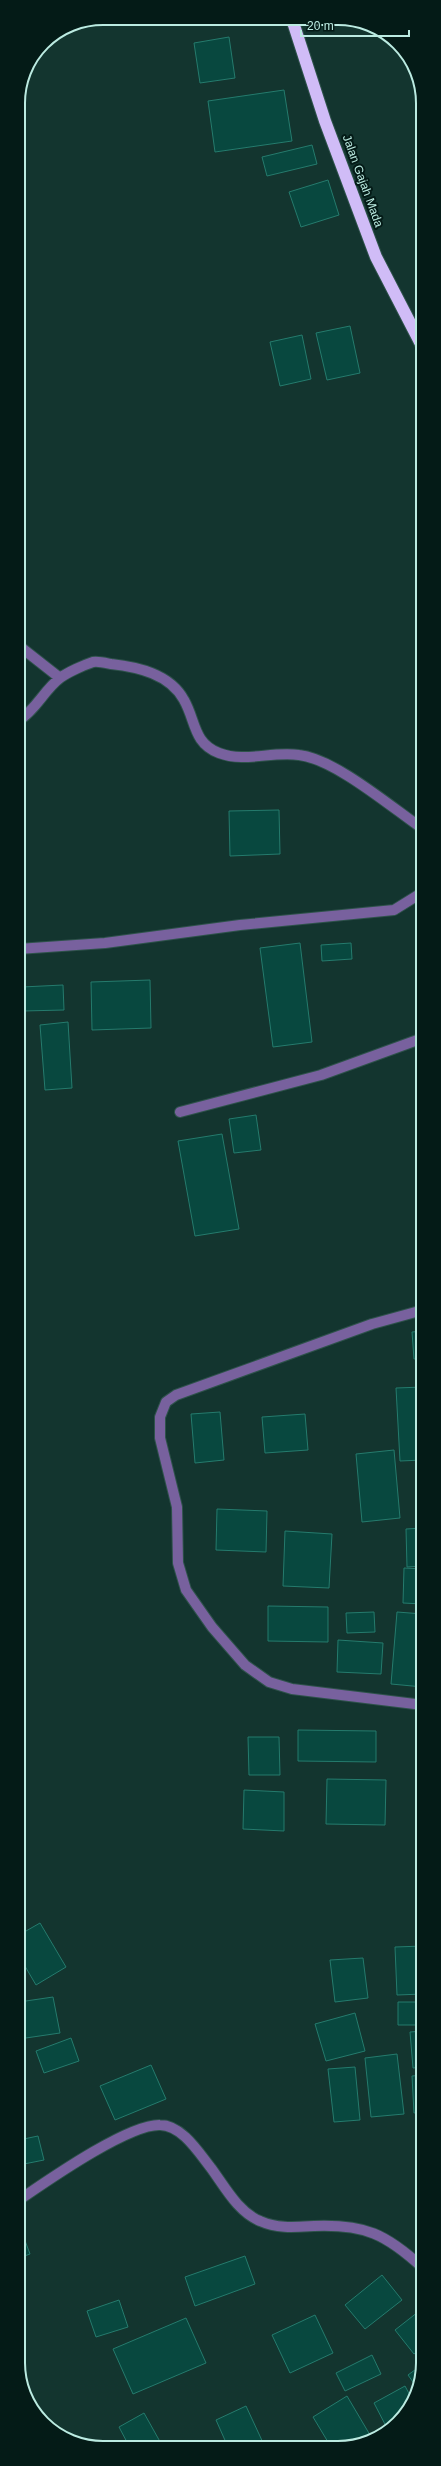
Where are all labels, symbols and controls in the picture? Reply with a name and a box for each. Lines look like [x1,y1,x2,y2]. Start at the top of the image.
scale bar [301,12,409,38]
text: 20 m [307,19,334,33]
street label: Jalan Gajah Mada [340,133,386,229]

